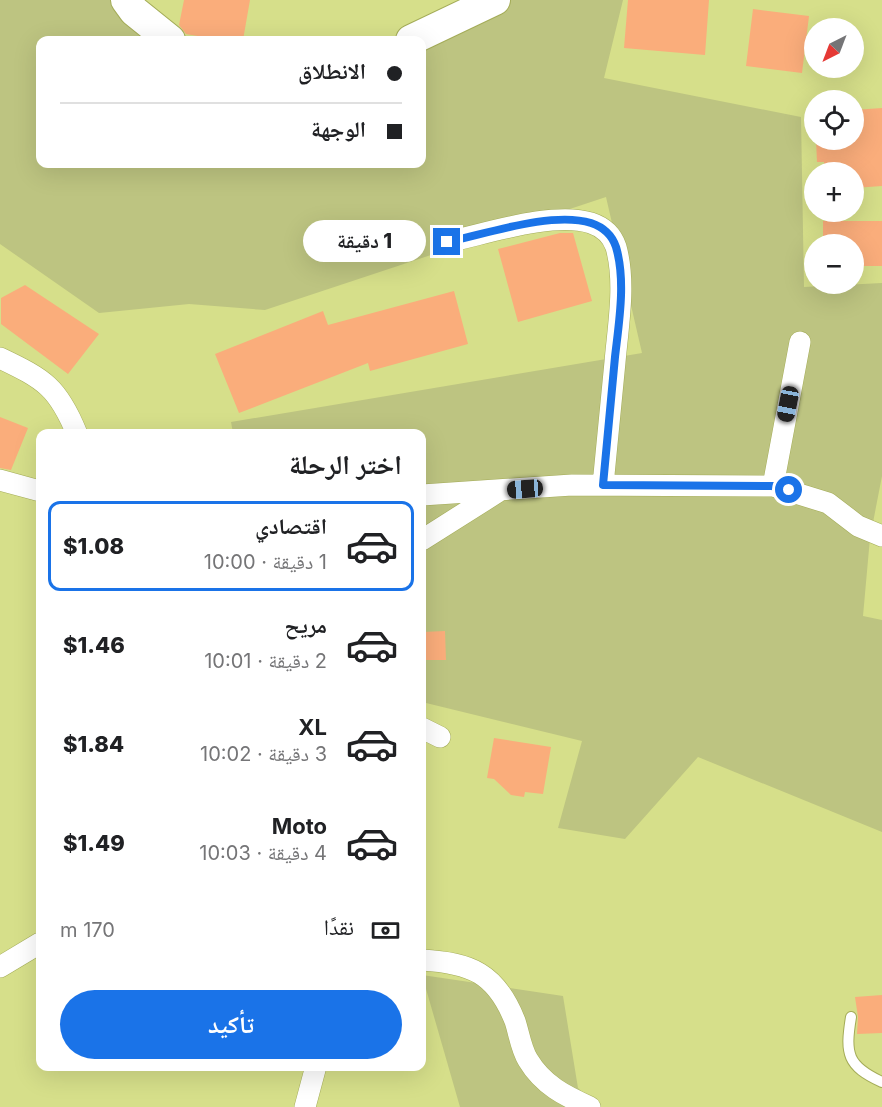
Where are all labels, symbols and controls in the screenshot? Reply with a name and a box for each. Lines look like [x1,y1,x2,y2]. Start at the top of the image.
north arrow [804,18,864,78]
map controls [804,18,864,294]
text: الانطلاق [298,58,366,84]
button: locate [804,90,864,150]
text: الوجهة [311,116,366,142]
button: + [804,162,864,222]
callout: 1 دقيقة [303,221,426,263]
route end [433,228,460,255]
text: 1 دقيقة [337,229,392,253]
button: − [804,234,864,294]
car [776,385,800,423]
text: اختر الرحلة [289,448,402,481]
route start [775,476,802,503]
car [506,479,544,499]
text: اقتصادي [255,513,327,539]
icon: car [345,519,399,573]
text: $1.08 [63,533,124,559]
text: 1 دقيقة · 10:00 [204,550,327,574]
text: مريح [284,612,327,638]
icon: car [345,618,399,672]
text: $1.46 [63,632,125,658]
text: 2 دقيقة · 10:01 [204,649,327,673]
text: XL [298,714,327,740]
icon: car [345,717,399,771]
text: $1.84 [63,731,124,757]
text: 3 دقيقة · 10:02 [200,742,327,766]
text: Moto [272,813,327,839]
icon: car [345,816,399,870]
text: $1.49 [63,830,125,856]
text: 4 دقيقة · 10:03 [199,841,327,865]
text: نقدًا [324,914,354,940]
icon: cash [369,914,402,947]
text: 170 m [60,918,115,942]
button: تأكيد [60,990,402,1059]

